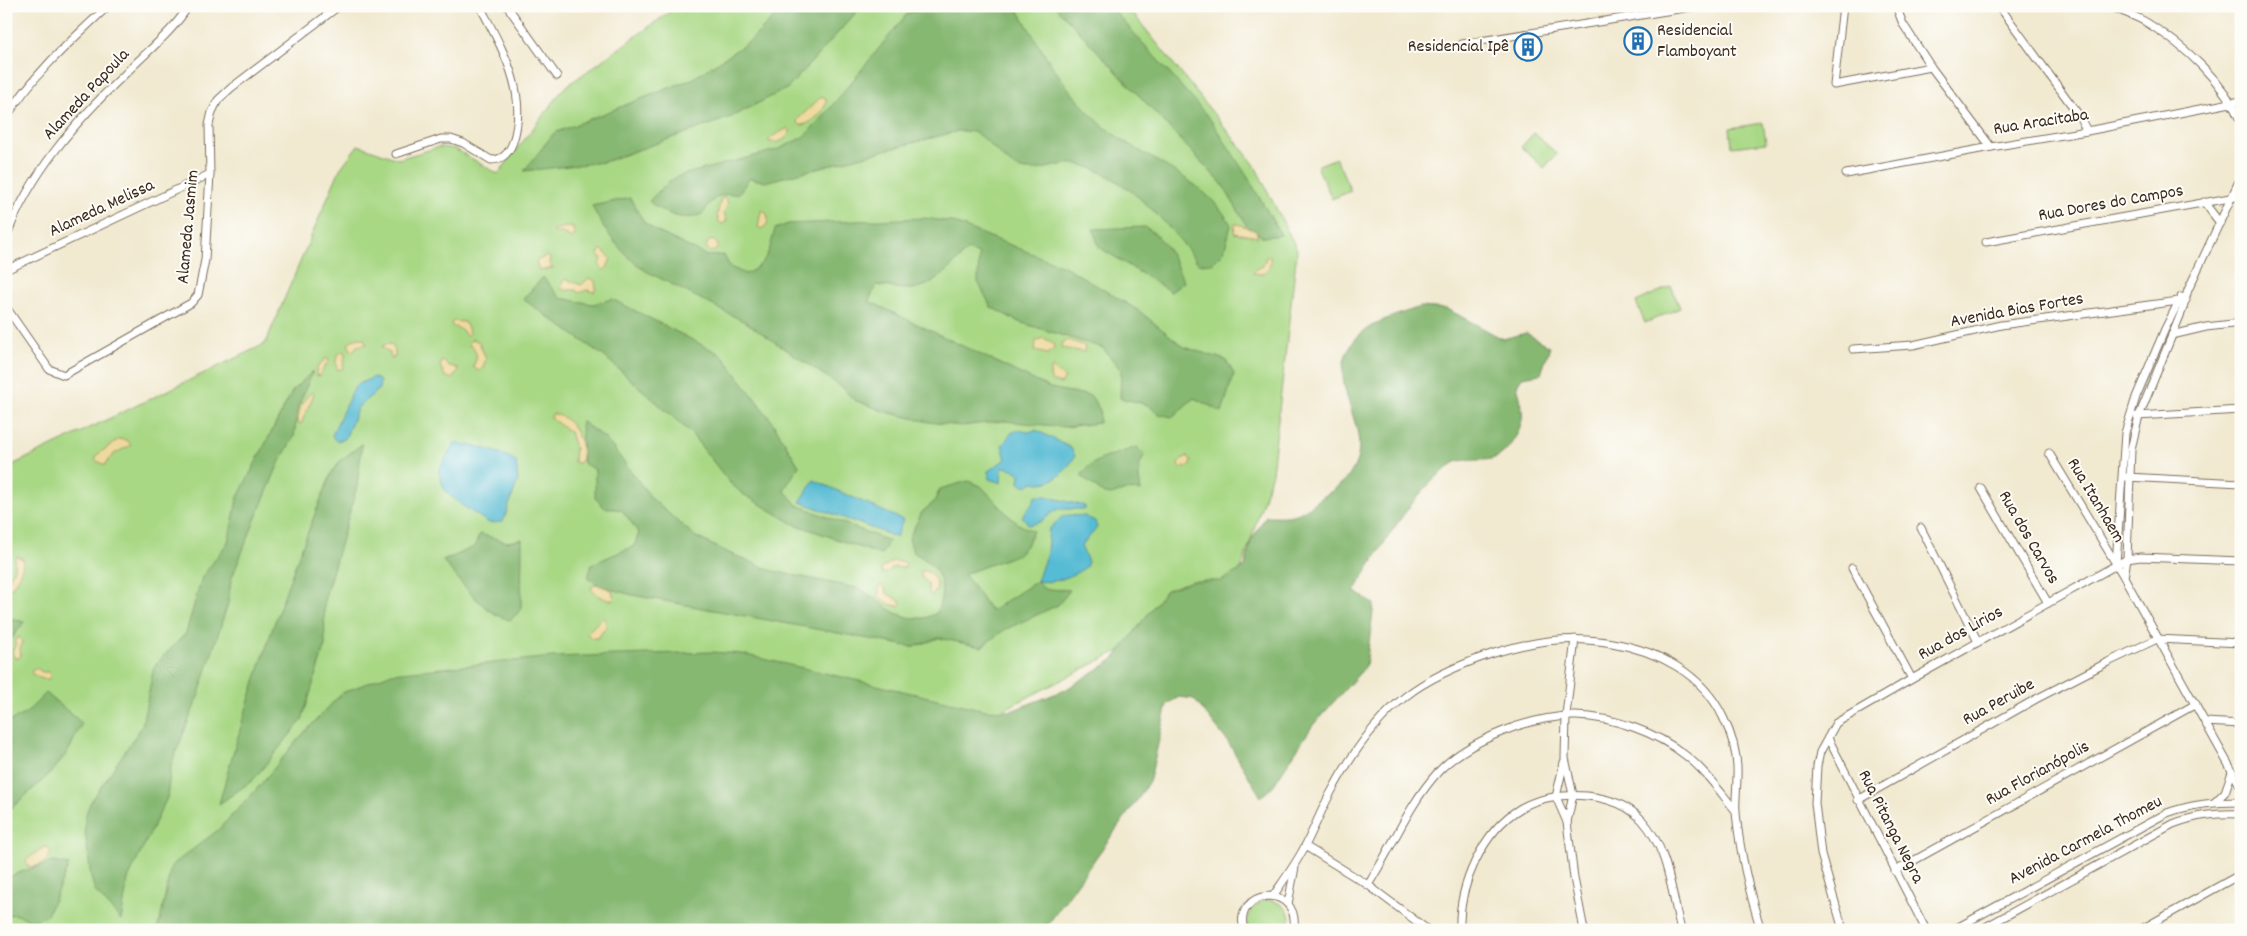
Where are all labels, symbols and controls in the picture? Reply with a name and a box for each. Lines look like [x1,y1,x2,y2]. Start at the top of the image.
place label: Residencial Flamboyant [1657,19,1737,65]
building icon: Residencial Flamboyant [1623,26,1653,56]
building icon: Residencial Ipê [1513,32,1543,62]
place label: Residencial Ipê [1408,35,1509,60]
street label: Alameda Papoula [38,43,137,146]
street label: Rua Aracitaba [1992,103,2091,143]
street label: Alameda Jasmim [172,169,206,285]
street label: Alameda Melissa [45,173,159,244]
street label: Rua Dores do Campos [2037,179,2185,229]
street label: Avenida Bias Fortes [1949,287,2085,335]
street label: Rua Itanhaem [2060,454,2130,548]
street label: Rua dos Carvos [1991,487,2065,589]
street label: Rua dos Lirios [1914,600,2008,668]
street label: Rua Peruibe [1959,673,2040,733]
street label: Rua Florianópolis [1981,735,2095,813]
street label: Rua Pitanga Negra [1851,766,1930,889]
street label: Avenida Carmela Thomeu [2005,790,2167,892]

